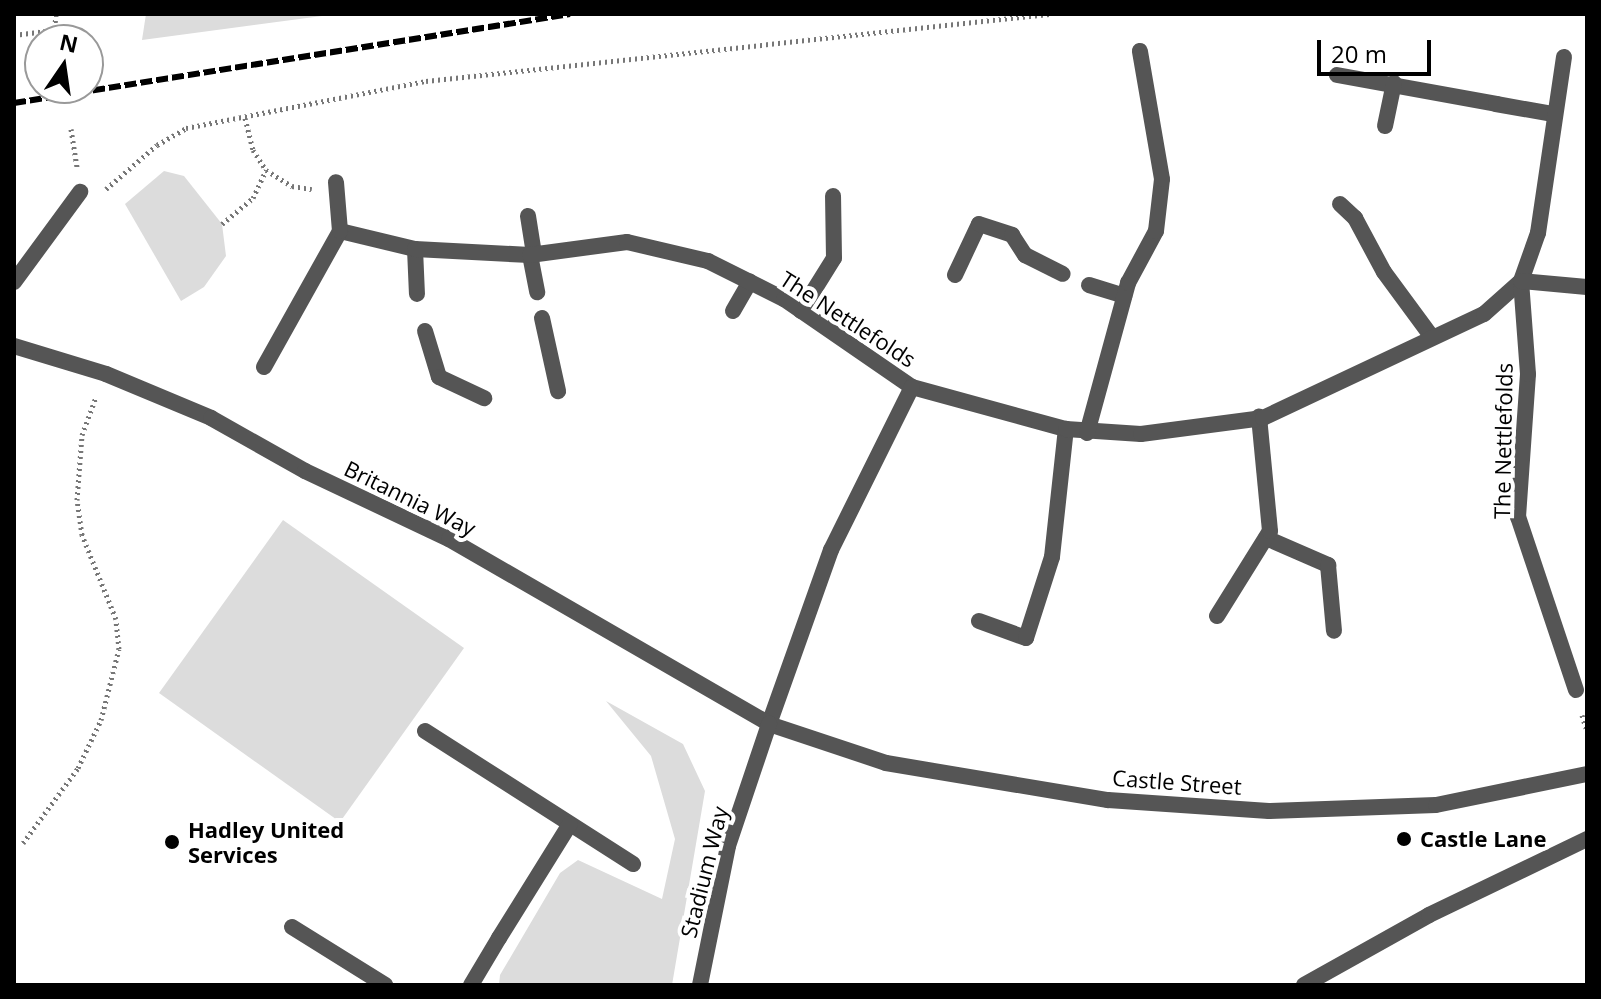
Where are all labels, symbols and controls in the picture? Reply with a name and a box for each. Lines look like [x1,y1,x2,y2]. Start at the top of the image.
north arrow [24,24,104,104]
scale bar [1321,24,1435,74]
text: N [57,26,81,59]
text: 20 m [1331,37,1387,70]
street label: The Nettlefolds [775,265,921,373]
street label: The Nettlefolds [1488,363,1518,519]
street label: Britannia Way [340,455,480,541]
street label: Castle Street [1111,764,1243,800]
street label: Stadium Way [675,804,733,940]
place label: Hadley United Services [188,816,344,868]
place label: Castle Lane [1420,826,1546,852]
marker: Castle Lane [1395,830,1413,848]
marker: Hadley United Services [163,833,181,851]

